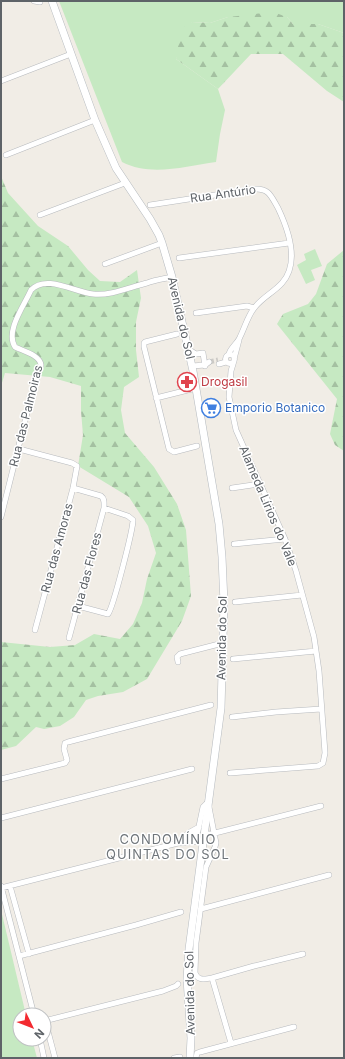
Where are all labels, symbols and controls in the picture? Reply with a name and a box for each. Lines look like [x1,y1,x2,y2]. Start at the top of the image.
street label: Rua Antúrio [189,181,257,206]
street label: Avenida do Sol [165,275,198,361]
street label: Rua das Palmoiras [6,363,45,468]
pharmacy icon: Drogasil [176,371,198,393]
place label: Drogasil [201,374,247,389]
supermarket icon: Emporio Botanico [200,397,222,419]
place label: Emporio Botanico [225,400,325,415]
street label: Alameda Lírios do Vale [236,443,301,568]
street label: Rua das Amoras [37,501,76,594]
street label: Rua das Flores [68,531,105,615]
street label: Avenida do Sol [213,596,230,680]
district label: CONDOMÍNIO QUINTAS DO SOL [106,831,230,862]
street label: Avenida do Sol [181,951,198,1035]
north arrow [12,1007,52,1047]
text: N [31,1026,47,1042]

